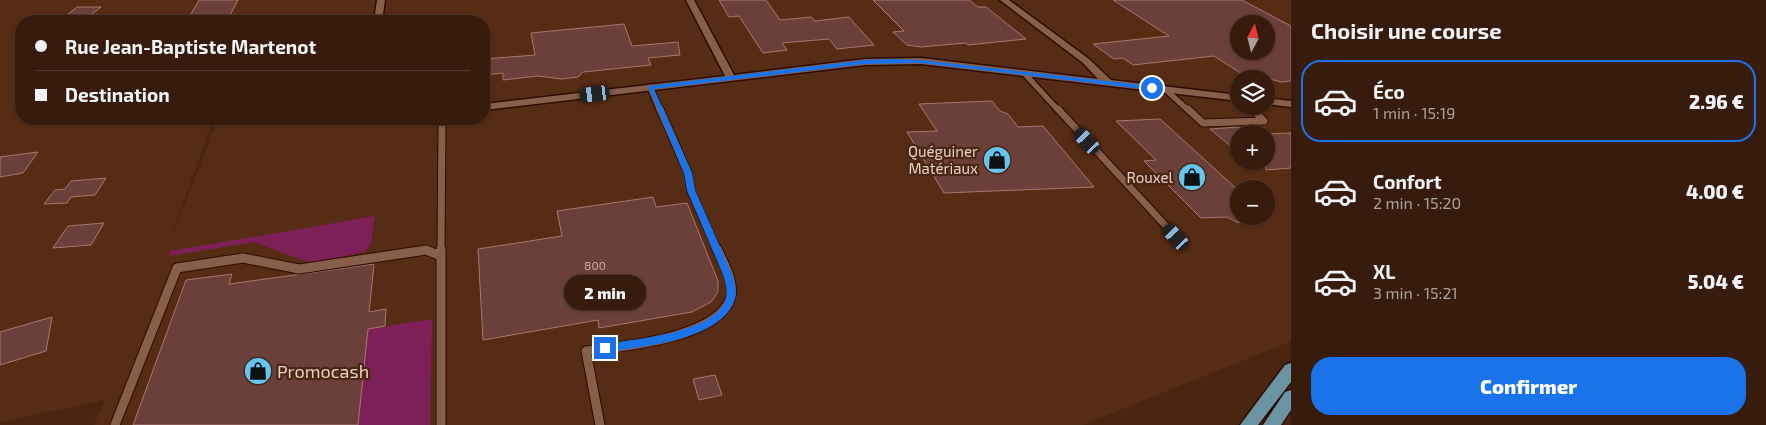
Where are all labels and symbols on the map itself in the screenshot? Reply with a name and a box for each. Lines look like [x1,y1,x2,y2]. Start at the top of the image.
north arrow [1230,15,1275,60]
route start [1141,77,1163,99]
car [579,85,610,103]
car [1071,125,1102,157]
place label: Quéguiner Matériaux [908,142,978,177]
shop icon: Quéguiner Matériaux [982,145,1012,175]
shop icon: Rouxel [1177,162,1207,192]
place label: Rouxel [1126,168,1174,186]
car [1160,221,1191,253]
house number: 800 [584,258,606,272]
callout: 2 min [564,276,646,310]
route end [594,337,616,359]
shop icon: Promocash [243,356,273,386]
place label: Promocash [277,360,369,382]

